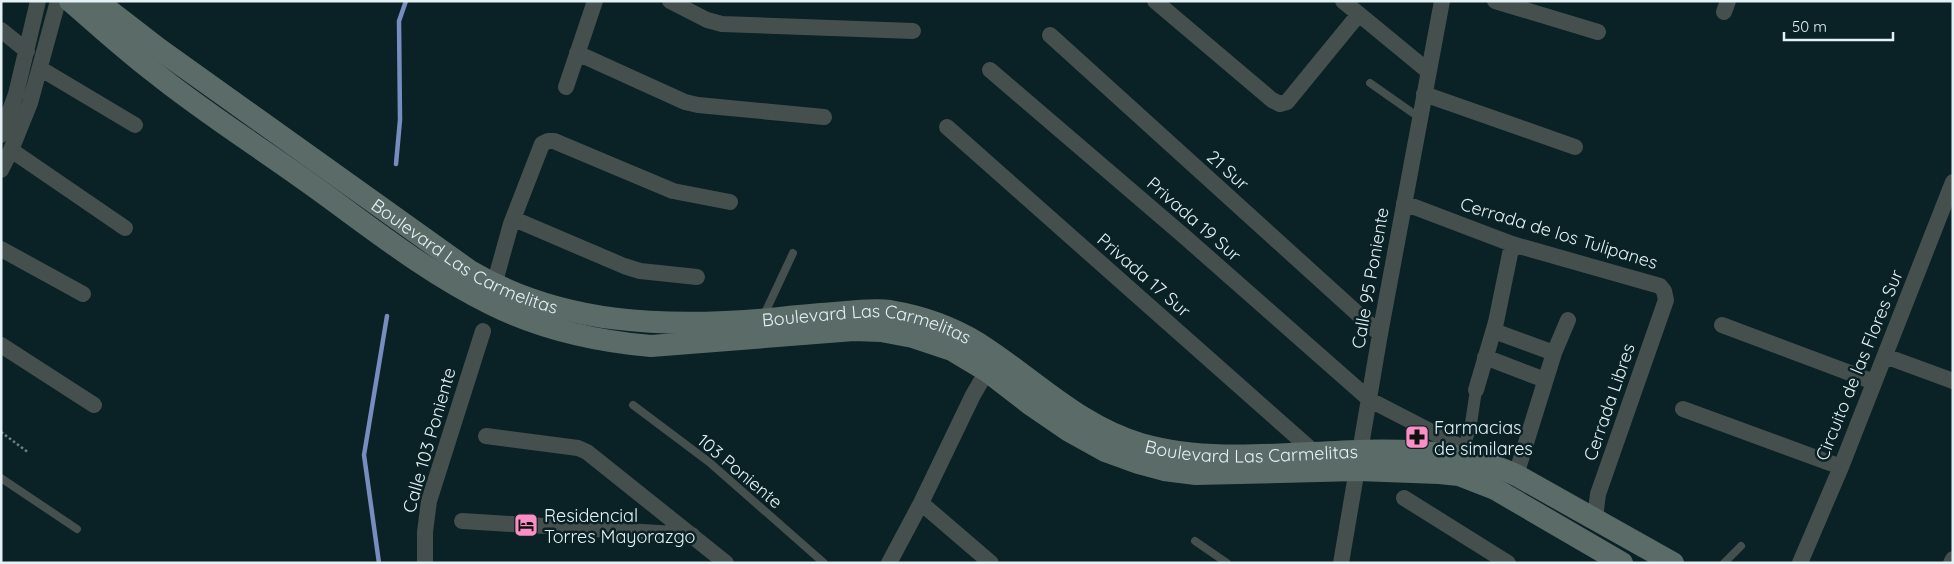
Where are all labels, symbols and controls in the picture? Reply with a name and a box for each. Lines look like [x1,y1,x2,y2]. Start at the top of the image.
scale bar [1784,10,1893,42]
text: 50 m [1792,17,1827,36]
street label: 21 Sur [1202,145,1254,195]
street label: Privada 19 Sur [1142,172,1246,266]
street label: Cerrada de los Tulipanes [1458,192,1660,274]
street label: Boulevard Las Carmelitas [367,193,561,318]
street label: Calle 95 Poniente [1346,206,1394,350]
street label: Privada 17 Sur [1092,228,1196,322]
street label: Circuito de las Flores Sur [1810,266,1908,464]
street label: Boulevard Las Carmelitas [761,299,975,348]
street label: Cerrada Libres [1578,340,1640,464]
street label: Calle 103 Poniente [397,365,461,515]
place label: Farmacias de similares [1434,416,1533,460]
pharmacy icon: Farmacias de similares [1404,424,1430,450]
street label: 103 Poniente [693,429,787,513]
street label: Boulevard Las Carmelitas [1143,434,1358,467]
place label: Residencial Torres Mayorazgo [544,504,695,548]
hotel icon: Residencial Torres Mayorazgo [513,512,539,538]

